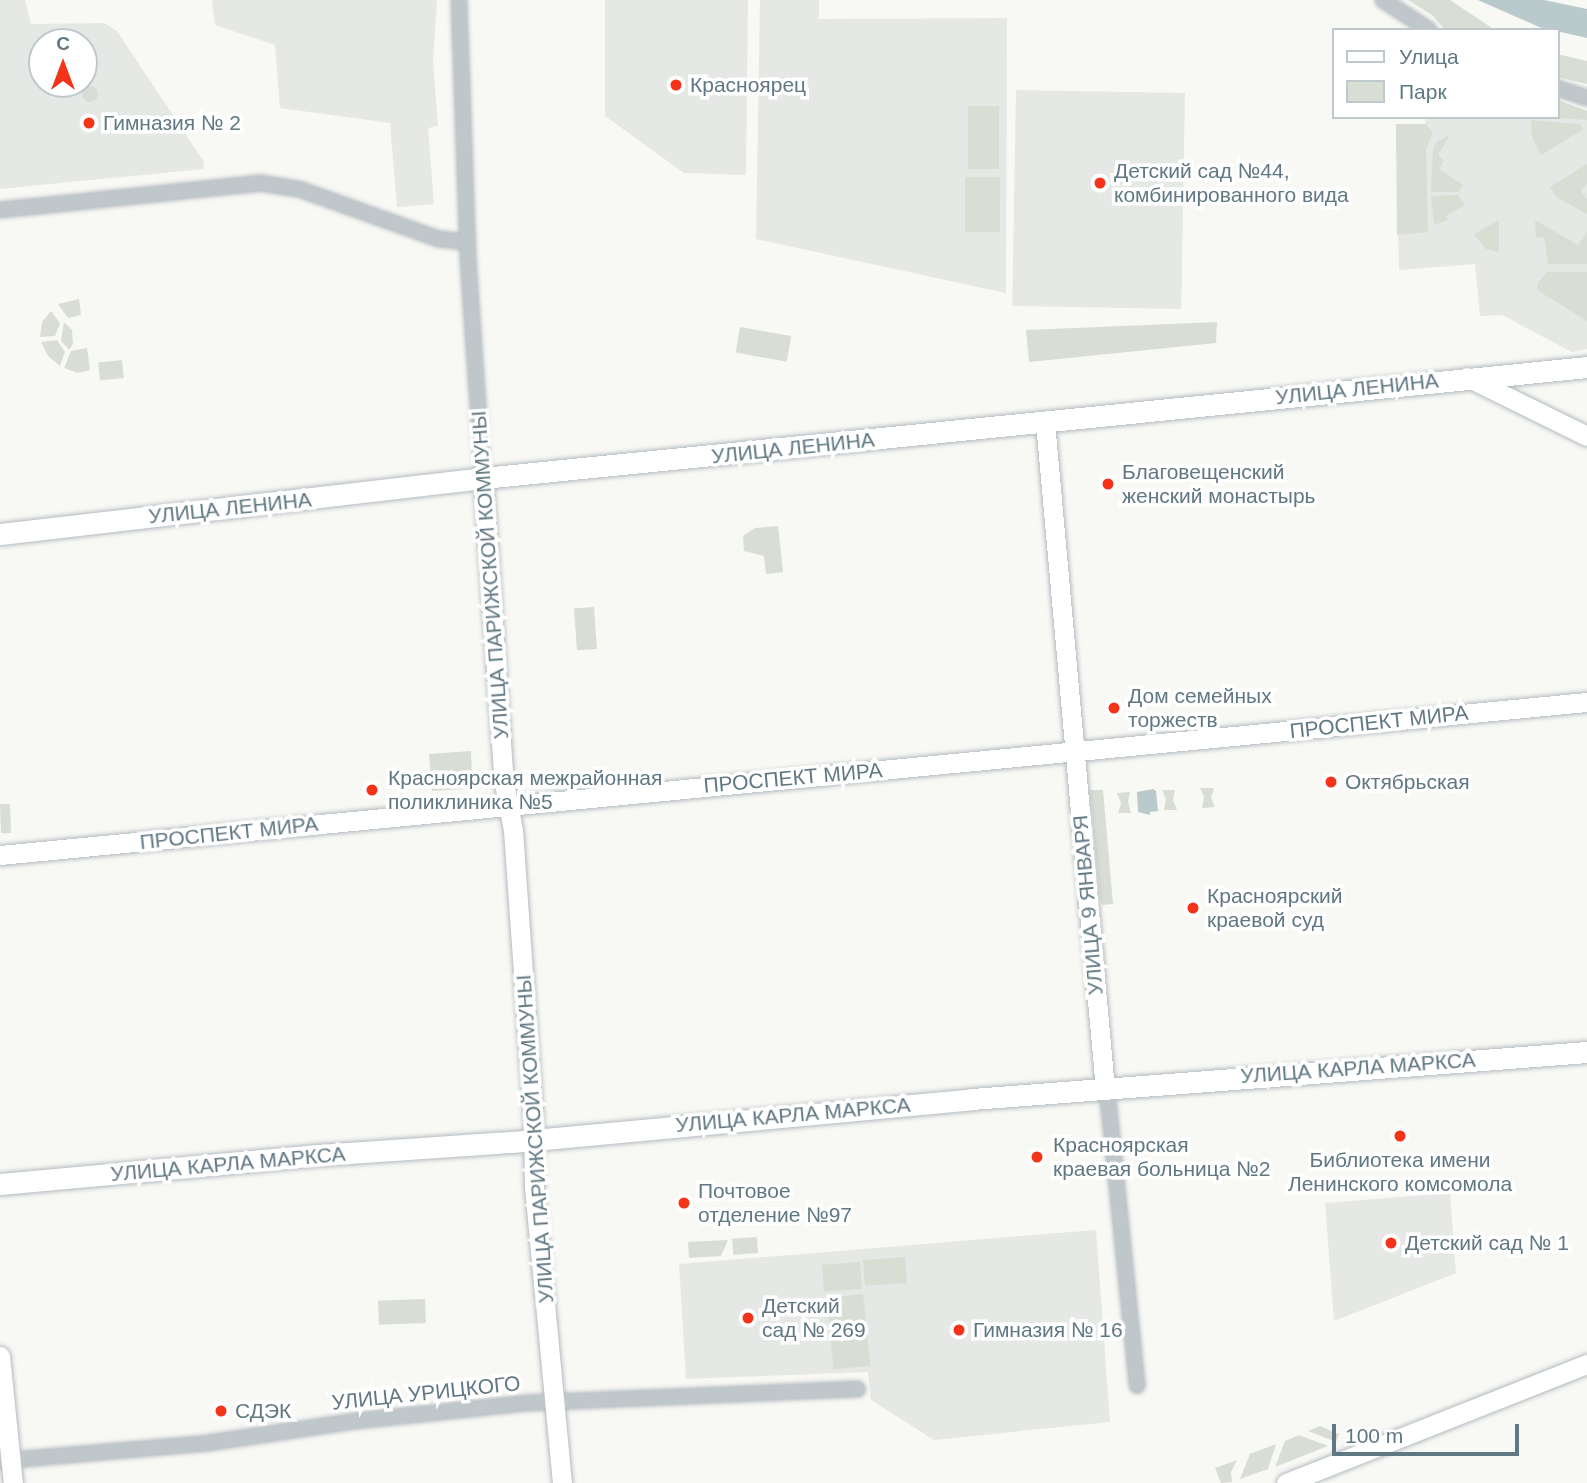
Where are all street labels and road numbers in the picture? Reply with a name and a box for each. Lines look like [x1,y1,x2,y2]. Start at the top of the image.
street label: УЛИЦА ЛЕНИНА [1274,368,1440,410]
street label: УЛИЦА ПАРИЖСКОЙ КОММУНЫ [466,410,514,740]
street label: УЛИЦА ЛЕНИНА [710,427,876,469]
street label: УЛИЦА ЛЕНИНА [147,487,313,529]
street label: ПРОСПЕКТ МИРА [1289,700,1469,744]
street label: ПРОСПЕКТ МИРА [703,758,883,798]
street label: ПРОСПЕКТ МИРА [139,811,319,855]
street label: УЛИЦА 9 ЯНВАРЯ [1068,814,1108,996]
street label: УЛИЦА ПАРИЖСКОЙ КОММУНЫ [511,974,559,1304]
street label: УЛИЦА КАРЛА МАРКСА [1240,1047,1476,1089]
street label: УЛИЦА КАРЛА МАРКСА [674,1092,912,1138]
street label: УЛИЦА КАРЛА МАРКСА [109,1141,347,1187]
street label: УЛИЦА УРИЦКОГО [330,1371,522,1415]

